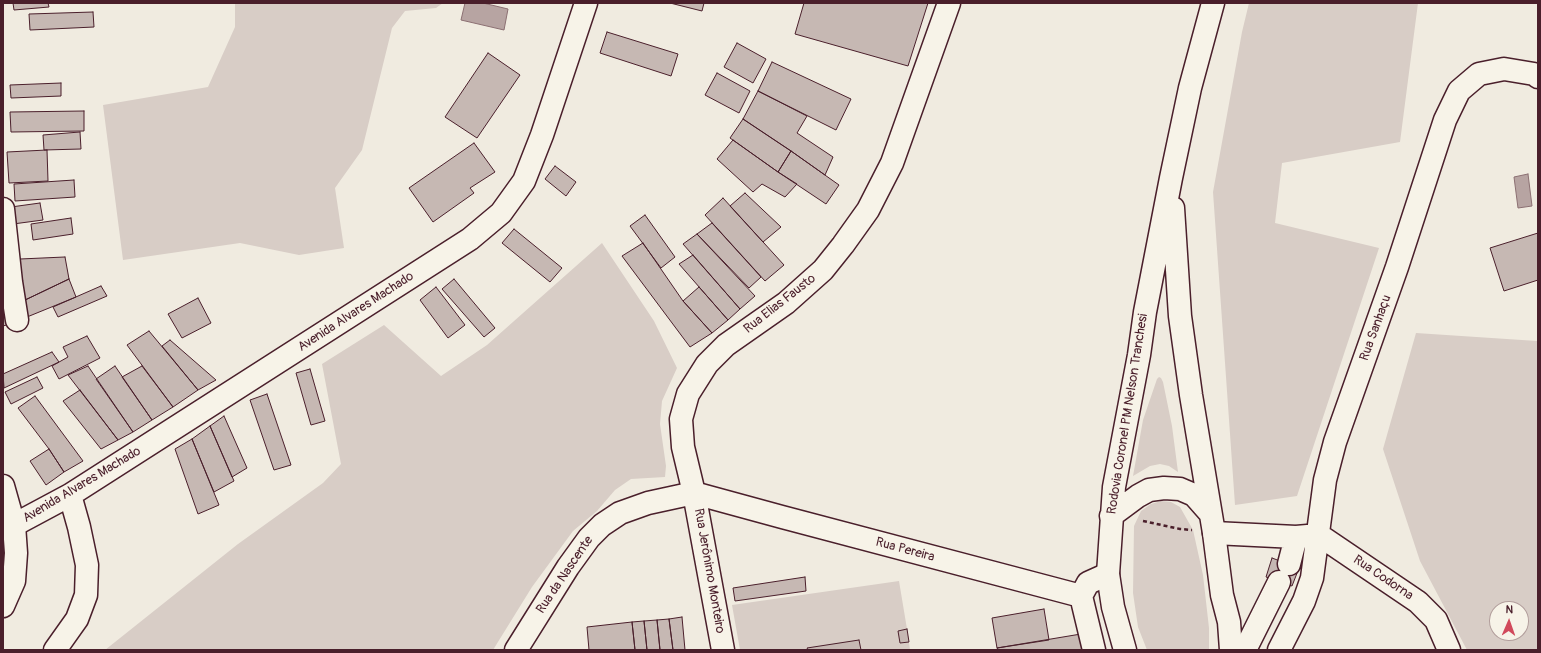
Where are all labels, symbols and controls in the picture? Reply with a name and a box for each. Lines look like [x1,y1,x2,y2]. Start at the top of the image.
street label: Avenida Alvares Machado [295,269,417,355]
street label: Rua Elias Fausto [741,271,819,337]
street label: Rua Sanhaçu [1357,293,1395,363]
street label: Rodovia Coronel PM Nelson Tranchesi [1104,313,1152,515]
street label: Avenida Alvares Machado [20,444,144,526]
street label: Rua Jerônimo Monteiro [690,507,728,635]
street label: Rua da Nascente [533,533,597,617]
street label: Rua Pereira [874,535,936,565]
street label: Rua Codorna [1350,552,1416,604]
north arrow [1489,601,1529,641]
text: N [1505,603,1513,616]

